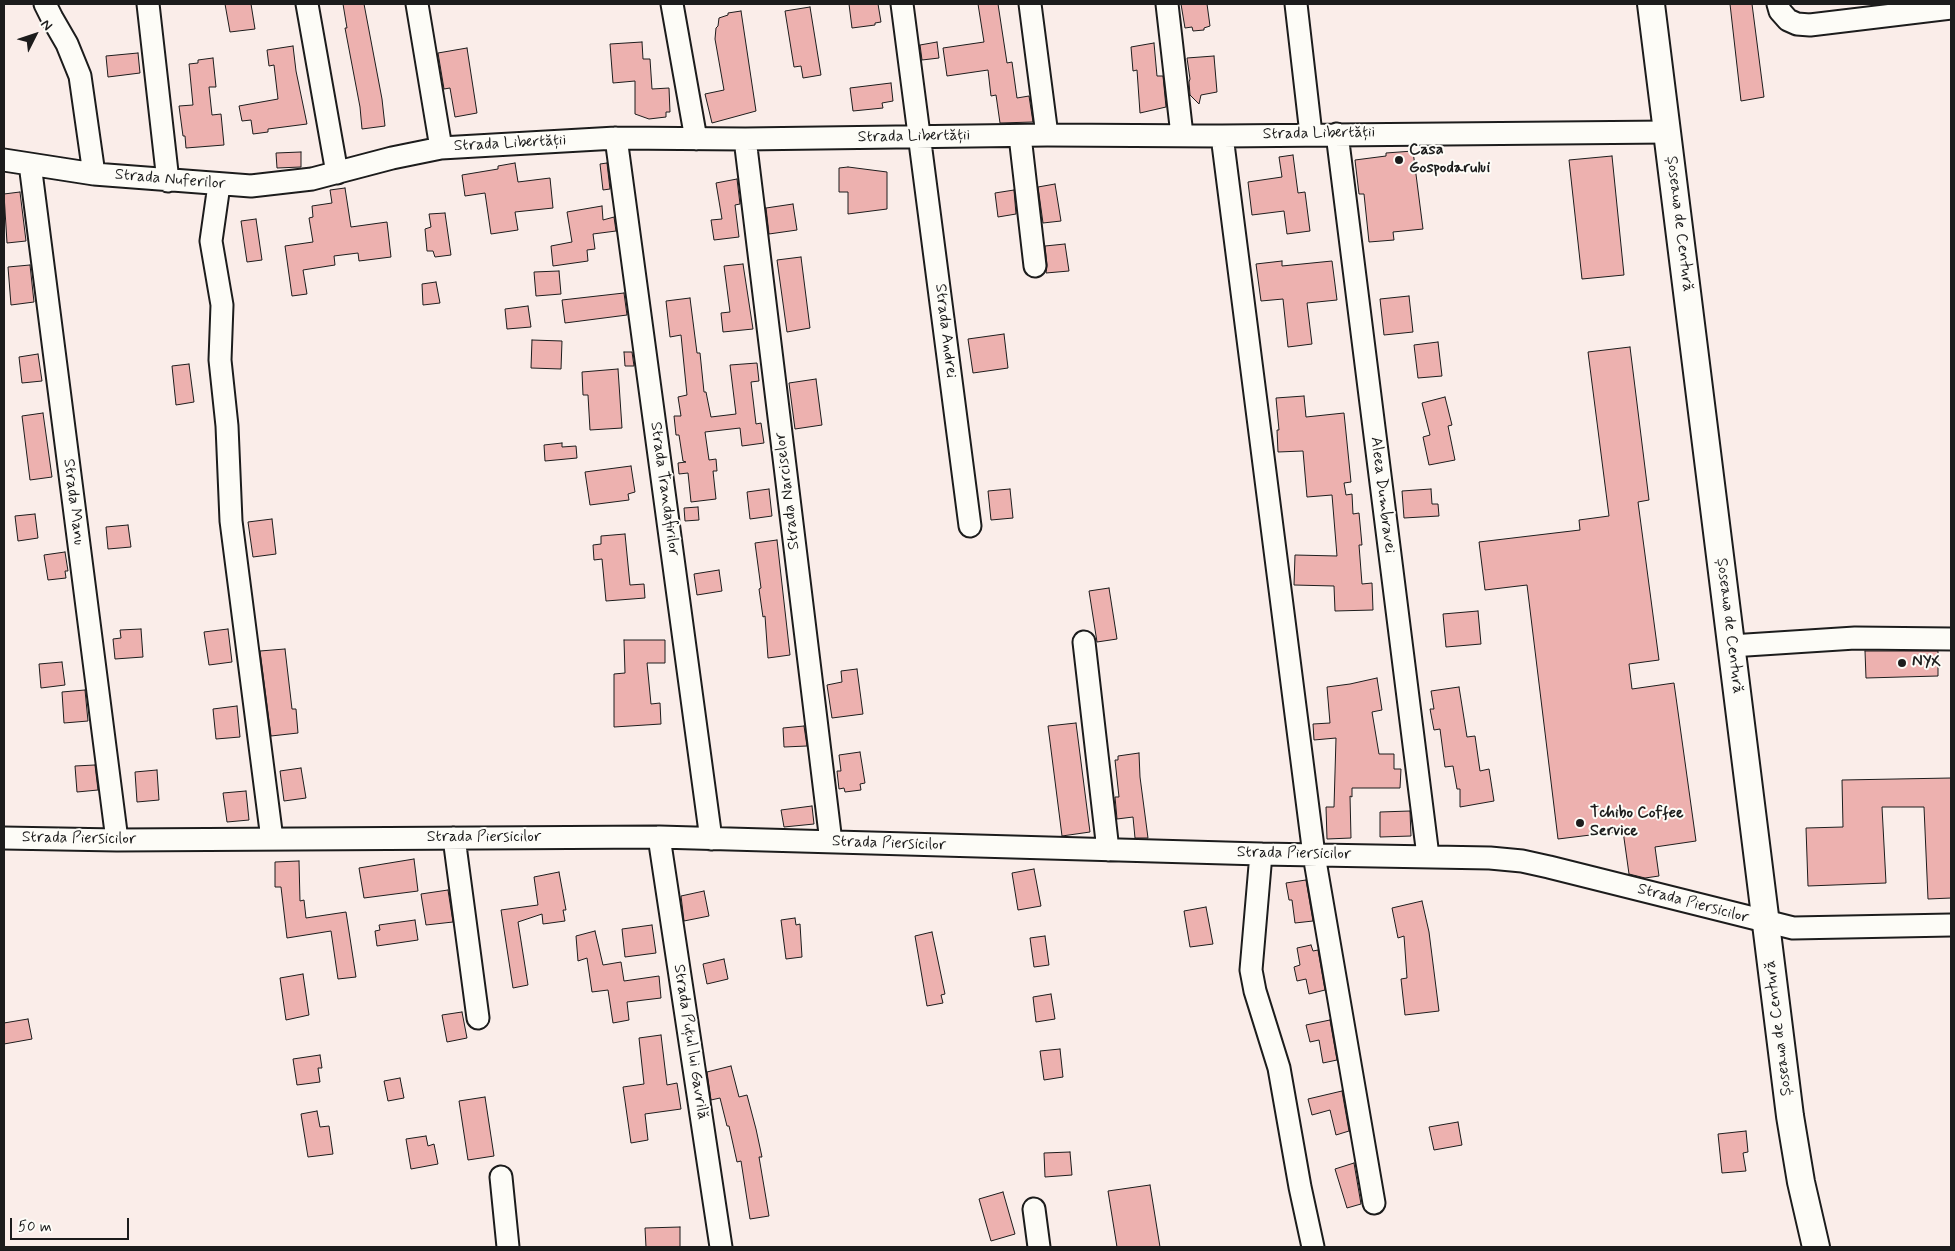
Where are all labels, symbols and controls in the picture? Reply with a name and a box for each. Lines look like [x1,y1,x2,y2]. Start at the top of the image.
north arrow [10,10,60,60]
text: N [36,16,56,35]
street label: Strada Libertății [1263,123,1375,145]
street label: Strada Libertății [858,126,970,148]
street label: Strada Libertății [453,131,567,157]
place label: Casa Gospodarului [1409,141,1490,179]
marker: Casa Gospodarului [1393,154,1405,166]
street label: Șoseaua de Centură [1661,155,1697,293]
street label: Strada Nuferilor [114,166,226,194]
street label: Strada Andrei [930,283,960,379]
street label: Strada Trandafirilor [645,421,683,557]
street label: Strada Narciselor [771,431,805,551]
street label: Aleea Dumbravei [1365,436,1399,554]
street label: Strada Manu [58,458,88,546]
street label: Șoseaua de Centură [1711,557,1747,695]
place label: NYX [1912,653,1941,673]
marker: NYX [1896,657,1908,669]
place label: Tchibo Coffee Service [1590,804,1683,842]
marker: Tchibo Coffee Service [1574,817,1586,829]
street label: Strada Piersicilor [22,828,136,850]
street label: Strada Piersicilor [427,828,541,848]
street label: Strada Piersicilor [831,832,947,856]
street label: Strada Piersicilor [1237,843,1351,865]
street label: Strada Piersicilor [1635,880,1751,928]
street label: Șoseaua de Centură [1761,959,1797,1097]
street label: Strada Puțul lui Gavrilă [668,963,712,1121]
scale bar [12,1208,131,1240]
text: 50 m [18,1217,52,1237]

